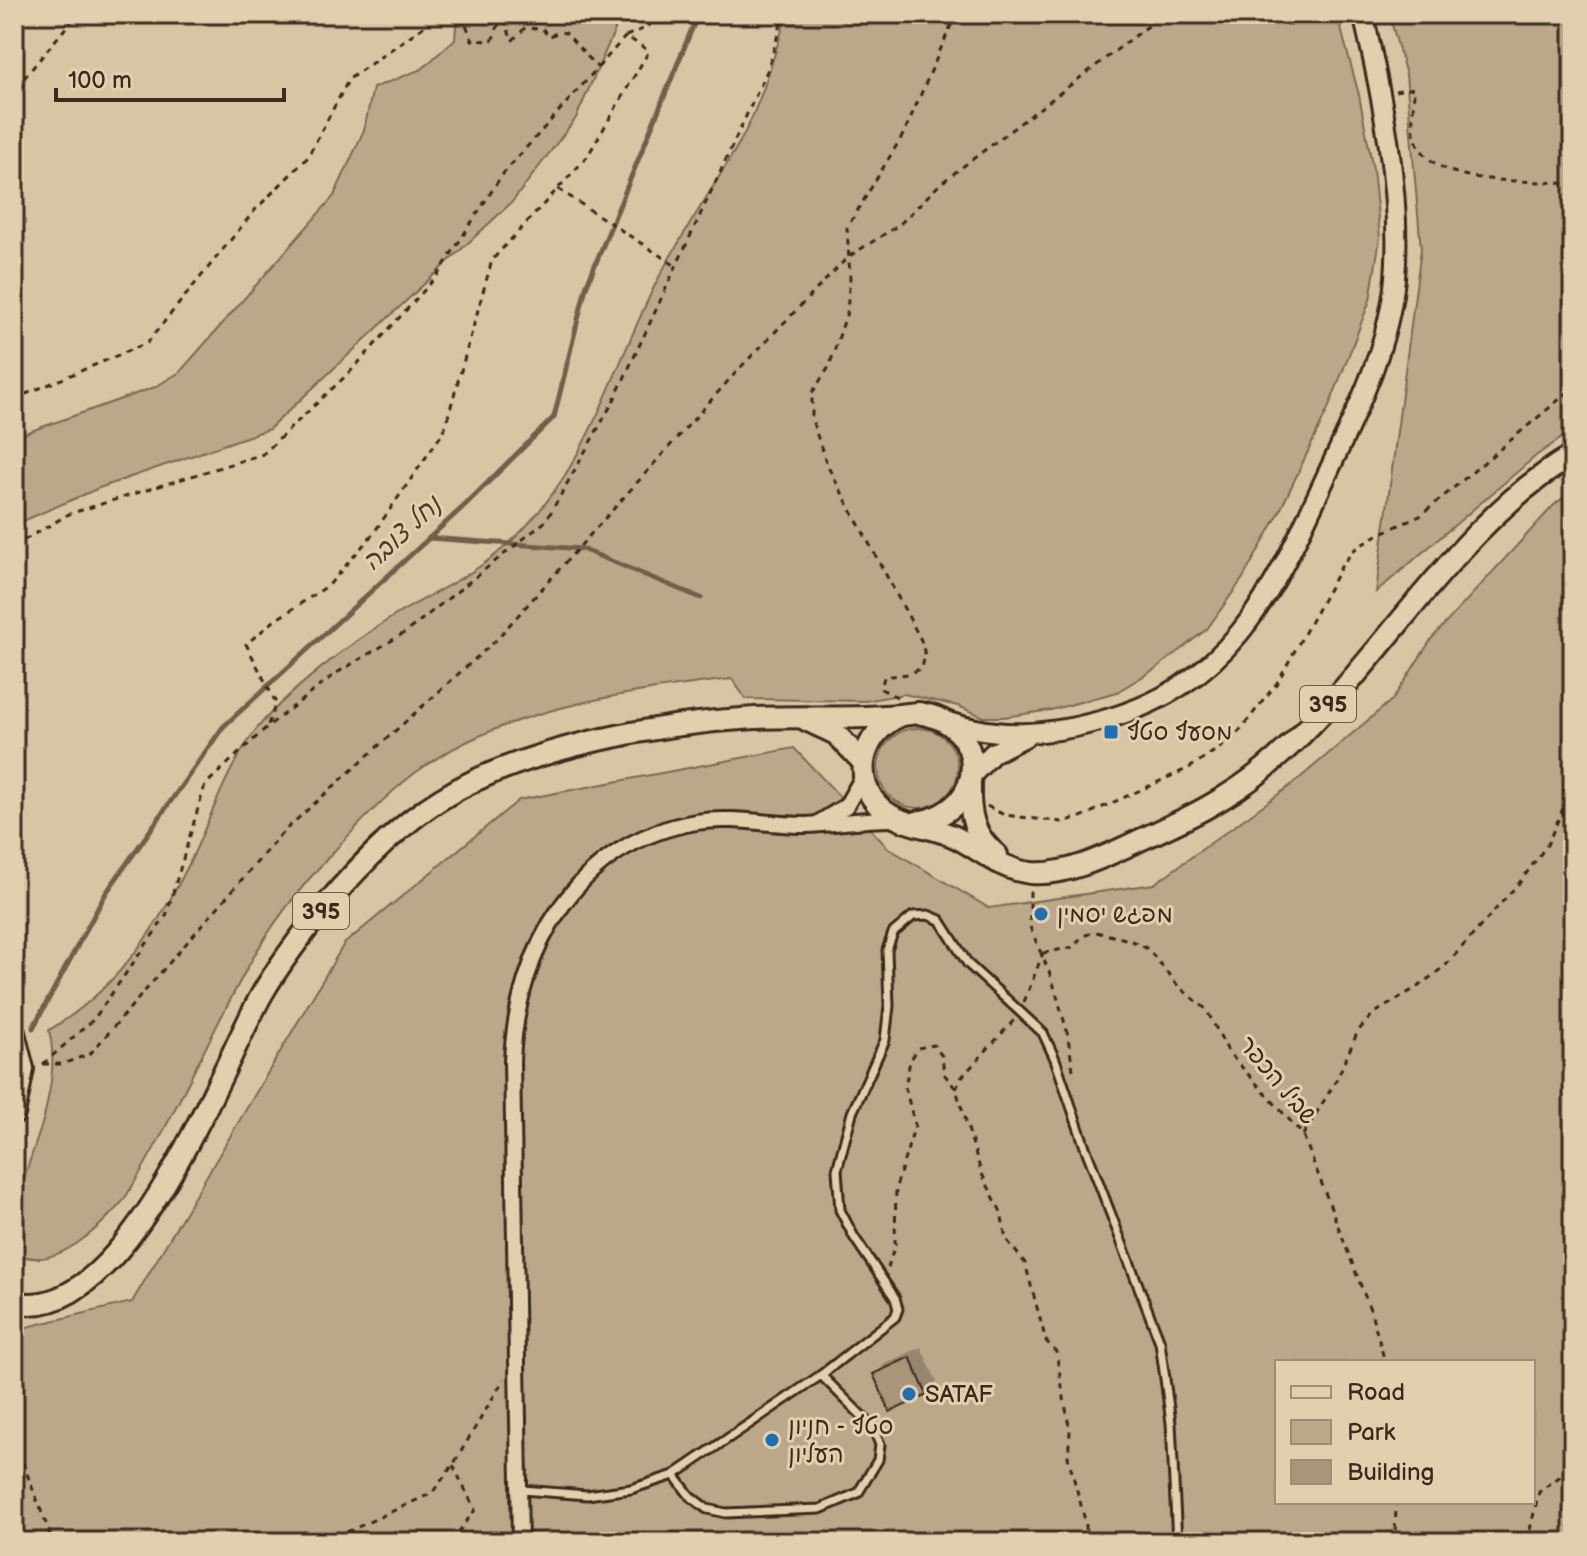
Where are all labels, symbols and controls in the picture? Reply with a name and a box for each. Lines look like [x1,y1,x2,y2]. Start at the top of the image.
scale bar [56,52,284,102]
text: 100 m [68,66,132,95]
water label: נחל צובה [356,489,449,578]
road number: 395 [1300,686,1356,722]
place label: מסעף סטף [1127,718,1233,747]
marker: מסעף סטף [1102,723,1120,741]
road number: 395 [293,893,349,929]
place label: מפגש יסמין [1057,900,1173,929]
marker: מפגש יסמין [1032,905,1050,923]
street label: שביל הכפר [1232,1030,1323,1130]
legend [1275,1360,1535,1504]
text: Road [1347,1378,1405,1407]
place label: SATAF [925,1380,993,1409]
marker: SATAF [900,1385,918,1403]
place label: סטף - חניון העליון [788,1412,893,1469]
text: Park [1347,1418,1395,1447]
marker: סטף - חניון העליון [763,1431,781,1449]
text: Building [1347,1458,1434,1487]

